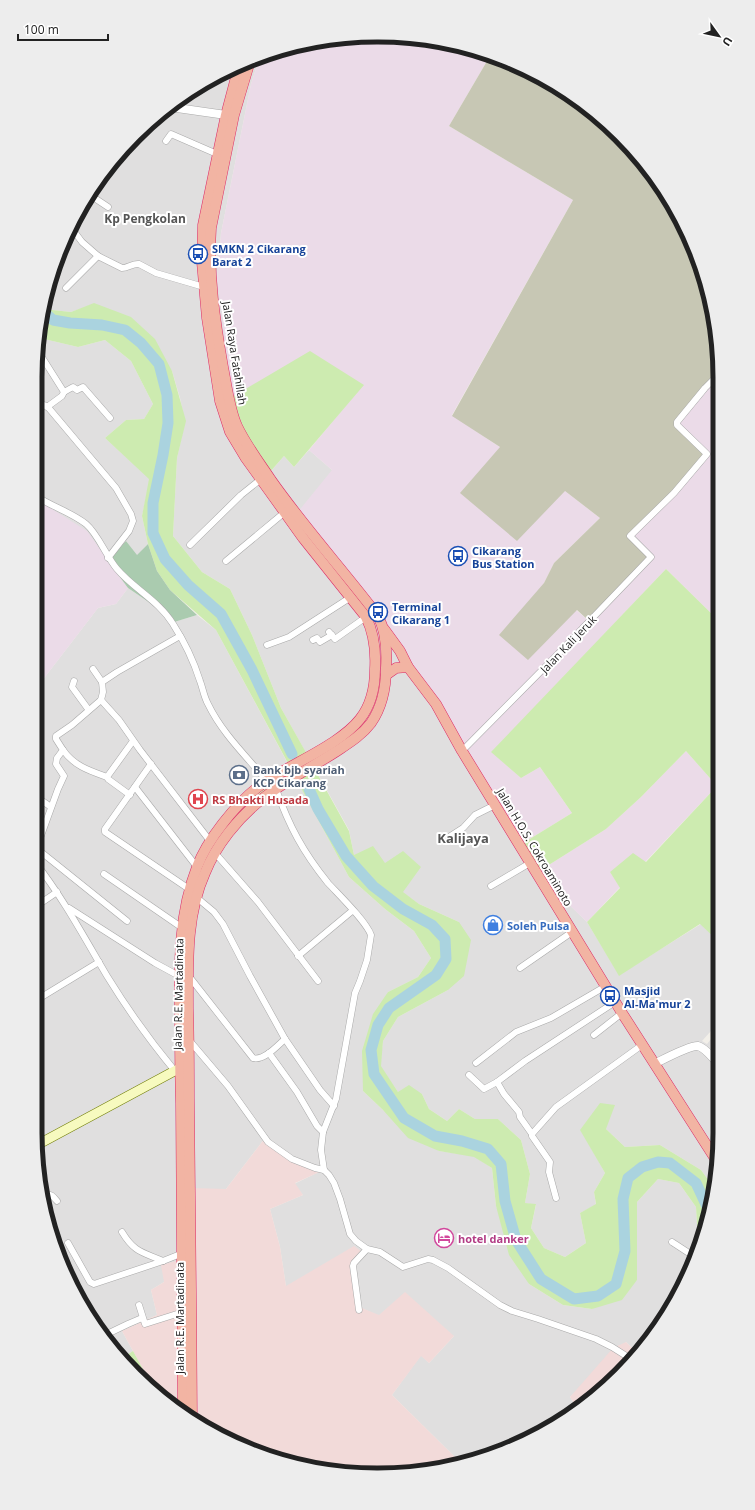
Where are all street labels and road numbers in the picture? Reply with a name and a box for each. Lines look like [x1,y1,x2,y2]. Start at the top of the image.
street label: Jalan Raya Fatahillah [219,299,251,406]
street label: Jalan Kali Jeruk [536,612,600,677]
street label: Jalan H.O.S. Cokroaminoto [493,784,576,909]
street label: Jalan R.E. Martadinata [170,938,186,1051]
street label: Jalan R.E. Martadinata [172,1262,187,1375]

